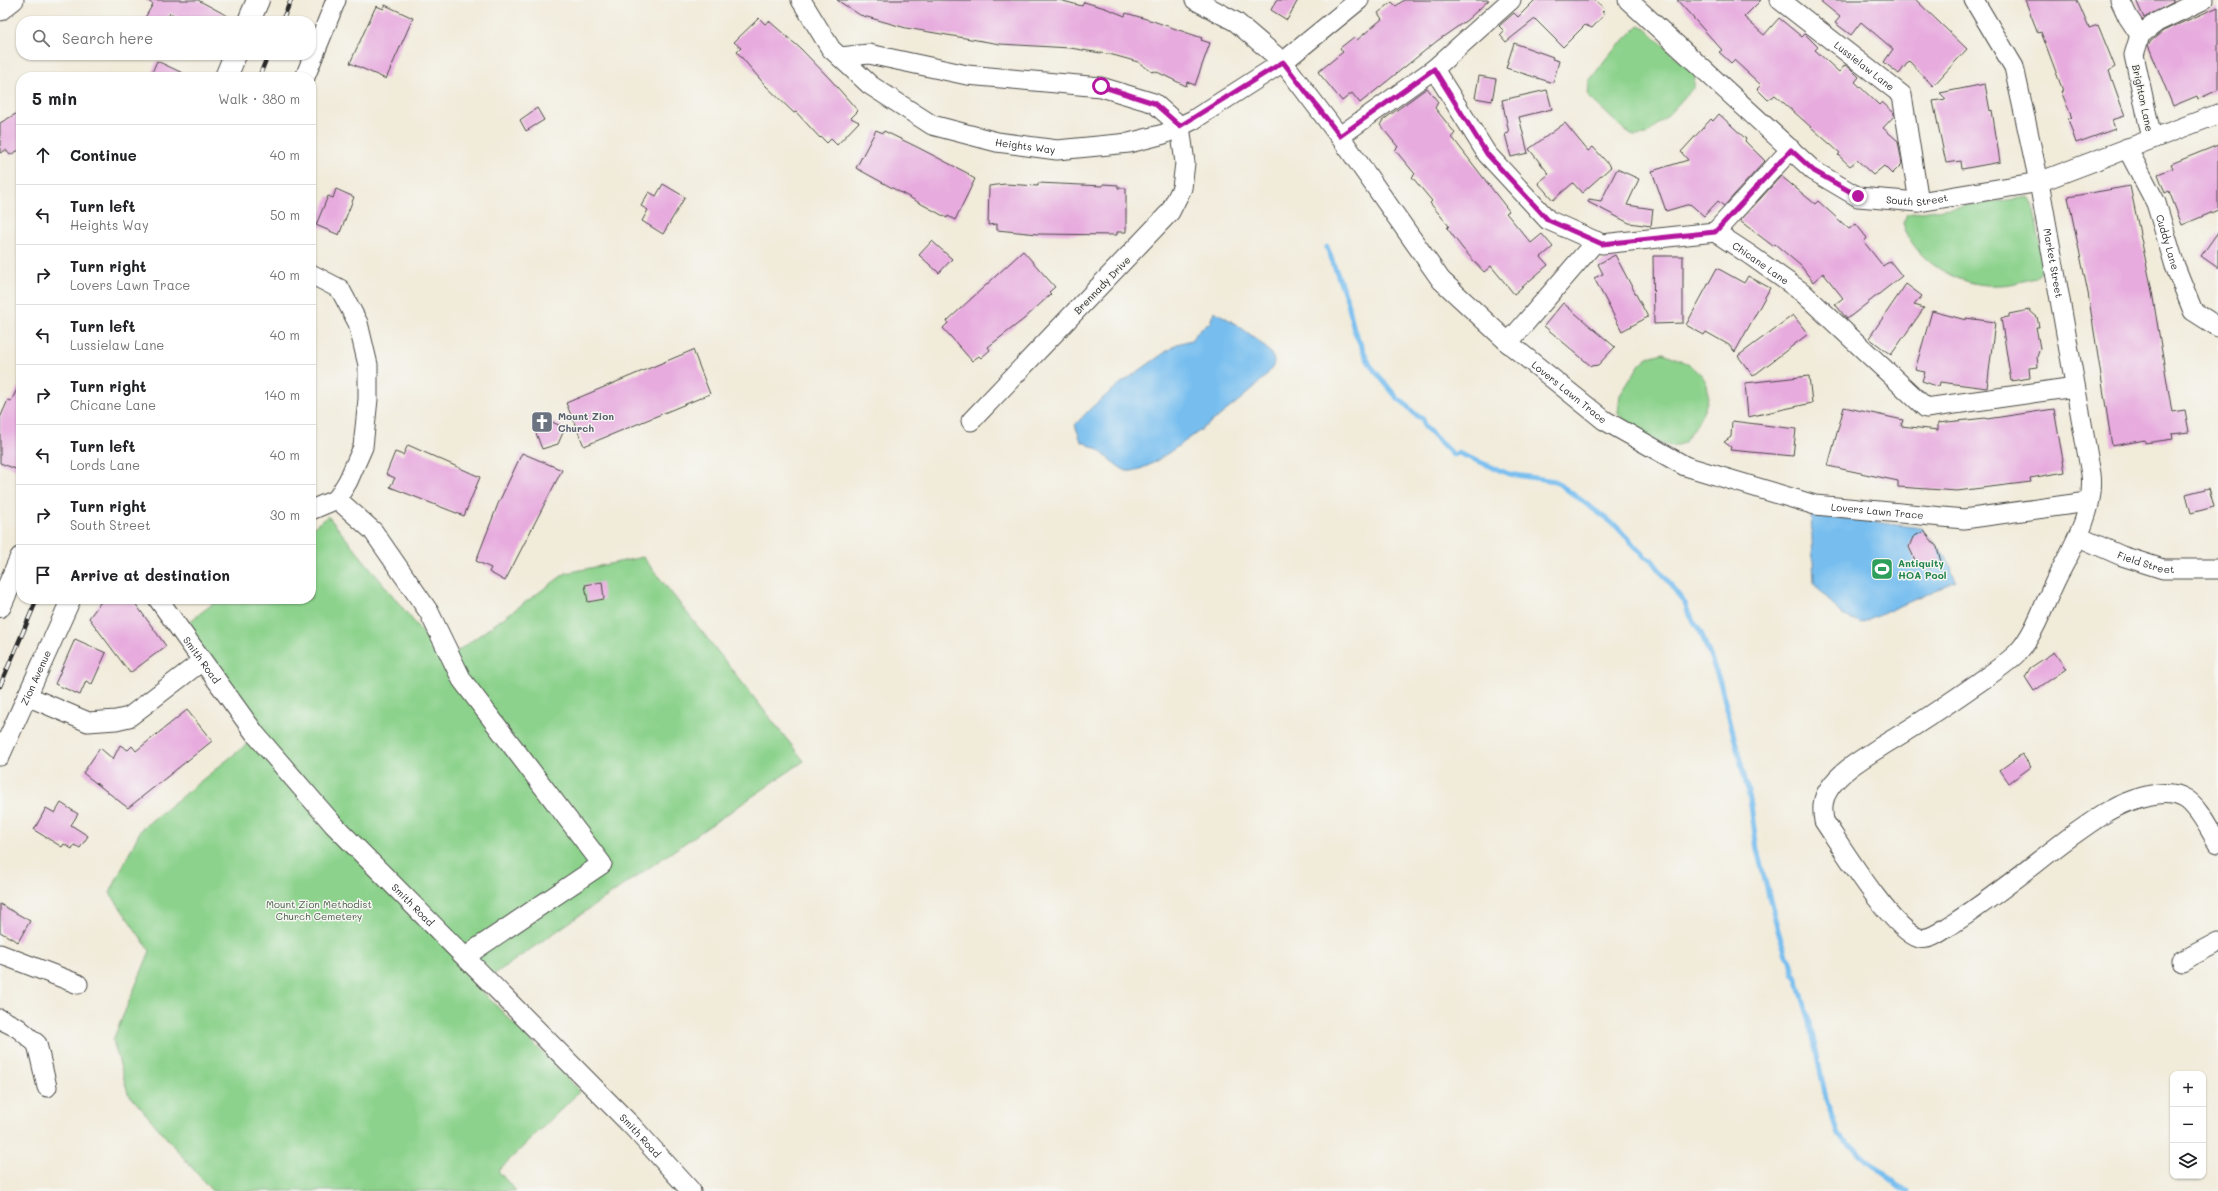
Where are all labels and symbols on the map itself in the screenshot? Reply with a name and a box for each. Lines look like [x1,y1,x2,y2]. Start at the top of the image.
street label: Lussielaw Lane [1831,38,1897,94]
street label: Brighton Lane [2129,63,2157,133]
route start [1092,77,1110,95]
street label: Heights Way [994,135,1056,157]
route end [1849,187,1867,205]
street label: South Street [1885,190,1949,209]
street label: Cuddy Lane [2153,213,2183,272]
street label: Market Street [2040,227,2066,299]
street label: Chicane Lane [1730,238,1792,288]
street label: Brennady Drive [1071,253,1133,317]
street label: Lovers Lawn Trace [1529,358,1610,427]
church icon: Mount Zion Church [529,409,555,435]
place label: Mount Zion Church [558,409,614,435]
street label: Lovers Lawn Trace [1830,500,1924,522]
street label: Field Street [2115,548,2174,576]
sports icon: Antiquity HOA Pool [1869,556,1895,582]
place label: Antiquity HOA Pool [1898,556,1947,582]
street label: Smith Road [180,633,224,686]
street label: Zion Avenue [17,648,54,707]
street label: Smith Road [389,880,437,929]
park label: Mount Zion Methodist Church Cemetery [266,897,372,923]
street label: Smith Road [617,1111,664,1160]

